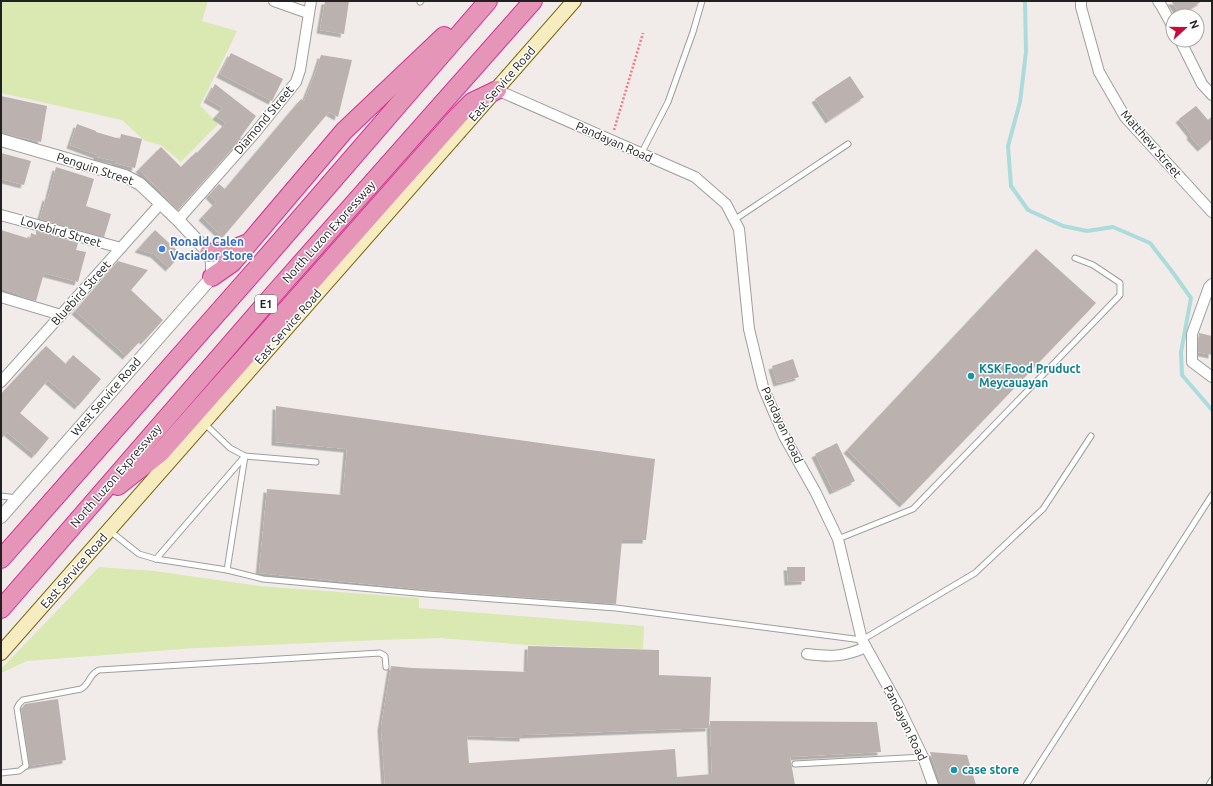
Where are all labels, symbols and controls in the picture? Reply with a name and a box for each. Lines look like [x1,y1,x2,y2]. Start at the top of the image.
north arrow [1165,8,1205,48]
text: N [1187,18,1201,30]
street label: East Service Road [466,44,538,124]
street label: Diamond Street [231,83,296,156]
street label: Matthew Street [1119,107,1184,180]
street label: Pandayan Road [574,119,655,164]
street label: Penguin Street [55,150,136,187]
street label: North Luzon Expressway [280,178,378,285]
street label: Lovebird Street [19,214,103,249]
place label: Ronald Calen Vaciador Store [170,235,253,262]
marker: Ronald Calen Vaciador Store [157,244,167,254]
street label: Bluebird Street [48,258,113,327]
street label: East Service Road [252,287,324,367]
road number: E1 [255,295,277,313]
street label: West Service Road [68,355,143,438]
place label: KSK Food Pruduct Meycauayan [979,362,1081,389]
marker: KSK Food Pruduct Meycauayan [966,371,976,381]
street label: Pandayan Road [759,385,806,465]
street label: North Luzon Expressway [67,421,164,530]
street label: East Service Road [38,531,110,611]
street label: Pandayan Road [882,683,929,763]
place label: case store [962,763,1019,776]
marker: case store [949,765,959,775]

